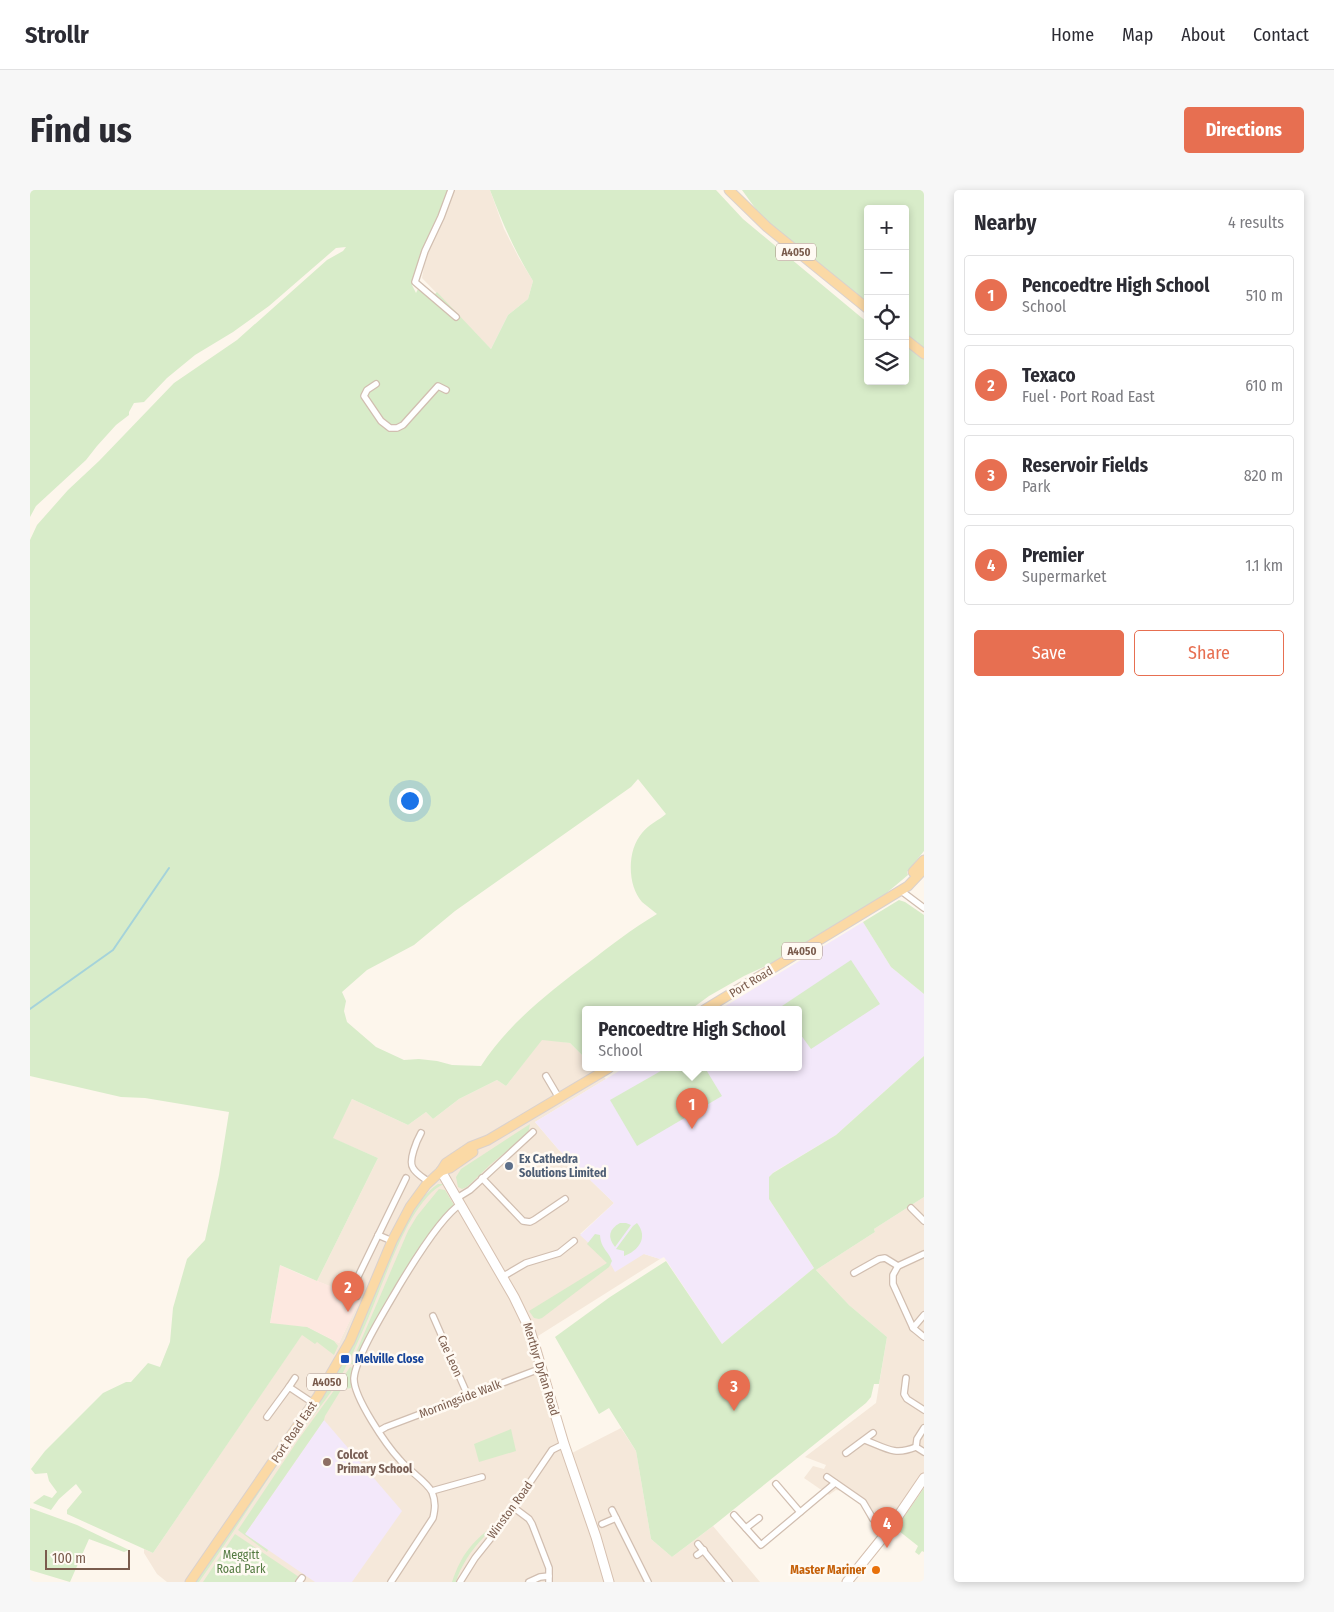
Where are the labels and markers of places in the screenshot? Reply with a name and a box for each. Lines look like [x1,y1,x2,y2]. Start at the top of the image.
pin: 1 [676,1088,708,1129]
place label: Ex Cathedra Solutions Limited [519,1152,607,1180]
marker: Ex Cathedra Solutions Limited [503,1160,515,1172]
pin: 2 [332,1271,364,1312]
place label: Melville Close [355,1352,424,1366]
marker: Melville Close [339,1353,351,1365]
pin: 3 [718,1370,750,1411]
place label: Colcot Primary School [337,1448,413,1476]
marker: Colcot Primary School [321,1456,333,1468]
pin: 4 [871,1507,903,1548]
place label: Master Mariner [790,1563,867,1577]
marker: Master Mariner [870,1564,882,1576]

